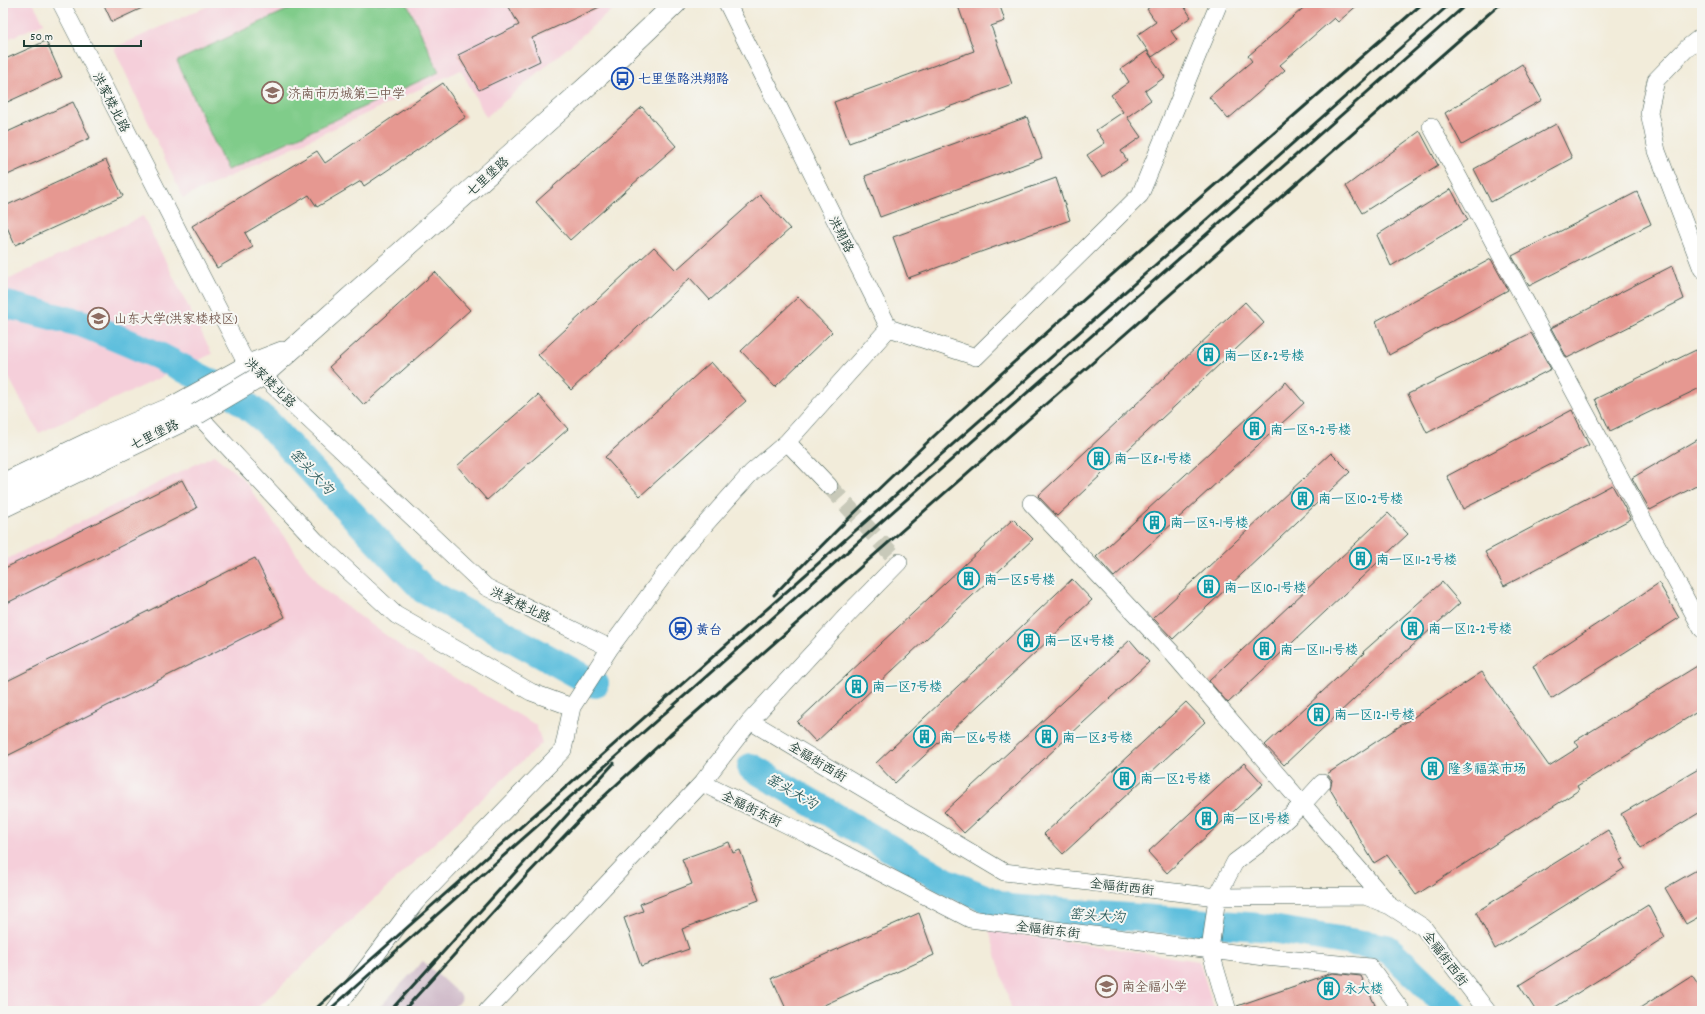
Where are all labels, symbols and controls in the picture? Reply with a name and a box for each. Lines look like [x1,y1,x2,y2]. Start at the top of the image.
scale bar [24,22,141,48]
text: 50 m [30,29,53,46]
bus stop icon: 七里堡路洪翔路 [609,65,635,91]
street label: 洪家楼北路 [87,70,133,136]
place label: 七里堡路洪翔路 [638,71,729,90]
school or university icon: 济南市历城第三中学 [260,80,286,106]
place label: 济南市历城第三中学 [288,86,405,105]
street label: 七里堡路 [463,153,514,202]
street label: 洪翔路 [822,213,857,257]
school or university icon: 山东大学(洪家楼校区) [86,305,112,331]
place label: 山东大学(洪家楼校区) [114,311,238,330]
building icon: 南一区8-2号楼 [1196,342,1222,368]
place label: 南一区8-2号楼 [1224,348,1304,367]
street label: 洪家楼北路 [239,354,299,413]
street label: 七里堡路 [128,416,183,456]
building icon: 南一区9-2号楼 [1242,416,1268,442]
place label: 南一区9-2号楼 [1270,422,1351,441]
water label: 窑头大沟 [284,445,338,501]
building icon: 南一区8-1号楼 [1086,445,1112,471]
place label: 南一区8-1号楼 [1114,451,1192,470]
building icon: 南一区10-2号楼 [1289,485,1315,511]
place label: 南一区10-2号楼 [1318,491,1403,510]
building icon: 南一区9-1号楼 [1141,509,1167,535]
place label: 南一区9-1号楼 [1170,515,1248,534]
building icon: 南一区11-2号楼 [1347,546,1373,572]
place label: 南一区11-2号楼 [1376,552,1457,571]
building icon: 南一区5号楼 [956,566,982,592]
place label: 南一区5号楼 [984,572,1055,591]
building icon: 南一区10-1号楼 [1195,574,1221,600]
place label: 南一区10-1号楼 [1224,580,1306,599]
street label: 洪家楼北路 [487,583,553,629]
building icon: 南一区12-2号楼 [1399,615,1425,641]
station icon: 黄台 [668,616,694,642]
place label: 南一区12-2号楼 [1428,621,1512,640]
place label: 黄台 [696,622,722,641]
building icon: 南一区4号楼 [1015,627,1041,653]
place label: 南一区4号楼 [1044,633,1114,652]
building icon: 南一区11-1号楼 [1251,636,1277,662]
place label: 南一区11-1号楼 [1280,642,1358,661]
building icon: 南一区7号楼 [843,673,869,699]
place label: 南一区7号楼 [872,679,942,698]
building icon: 南一区12-1号楼 [1306,701,1332,727]
place label: 南一区12-1号楼 [1334,707,1415,726]
building icon: 南一区6号楼 [911,724,937,750]
building icon: 南一区3号楼 [1034,724,1060,750]
place label: 南一区6号楼 [940,730,1011,749]
place label: 南一区3号楼 [1062,730,1133,749]
street label: 全福街西街 [784,738,849,788]
building icon: 隆多福菜市场 [1420,755,1446,781]
place label: 隆多福菜市场 [1448,761,1526,780]
building icon: 南一区2号楼 [1112,765,1138,791]
water label: 窑头大沟 [762,770,822,816]
place label: 南一区2号楼 [1140,771,1211,790]
street label: 全福街东街 [718,787,784,833]
building icon: 南一区1号楼 [1193,805,1219,831]
place label: 南一区1号楼 [1222,811,1290,830]
street label: 全福街西街 [1088,875,1155,902]
water label: 窑头大沟 [1068,905,1127,929]
street label: 全福街东街 [1014,918,1081,945]
street label: 全福街西街 [1417,928,1471,991]
school or university icon: 南全福小学 [1093,973,1119,999]
building icon: 永大楼 [1315,975,1341,1001]
place label: 南全福小学 [1122,979,1187,998]
place label: 永大楼 [1344,981,1383,1000]

